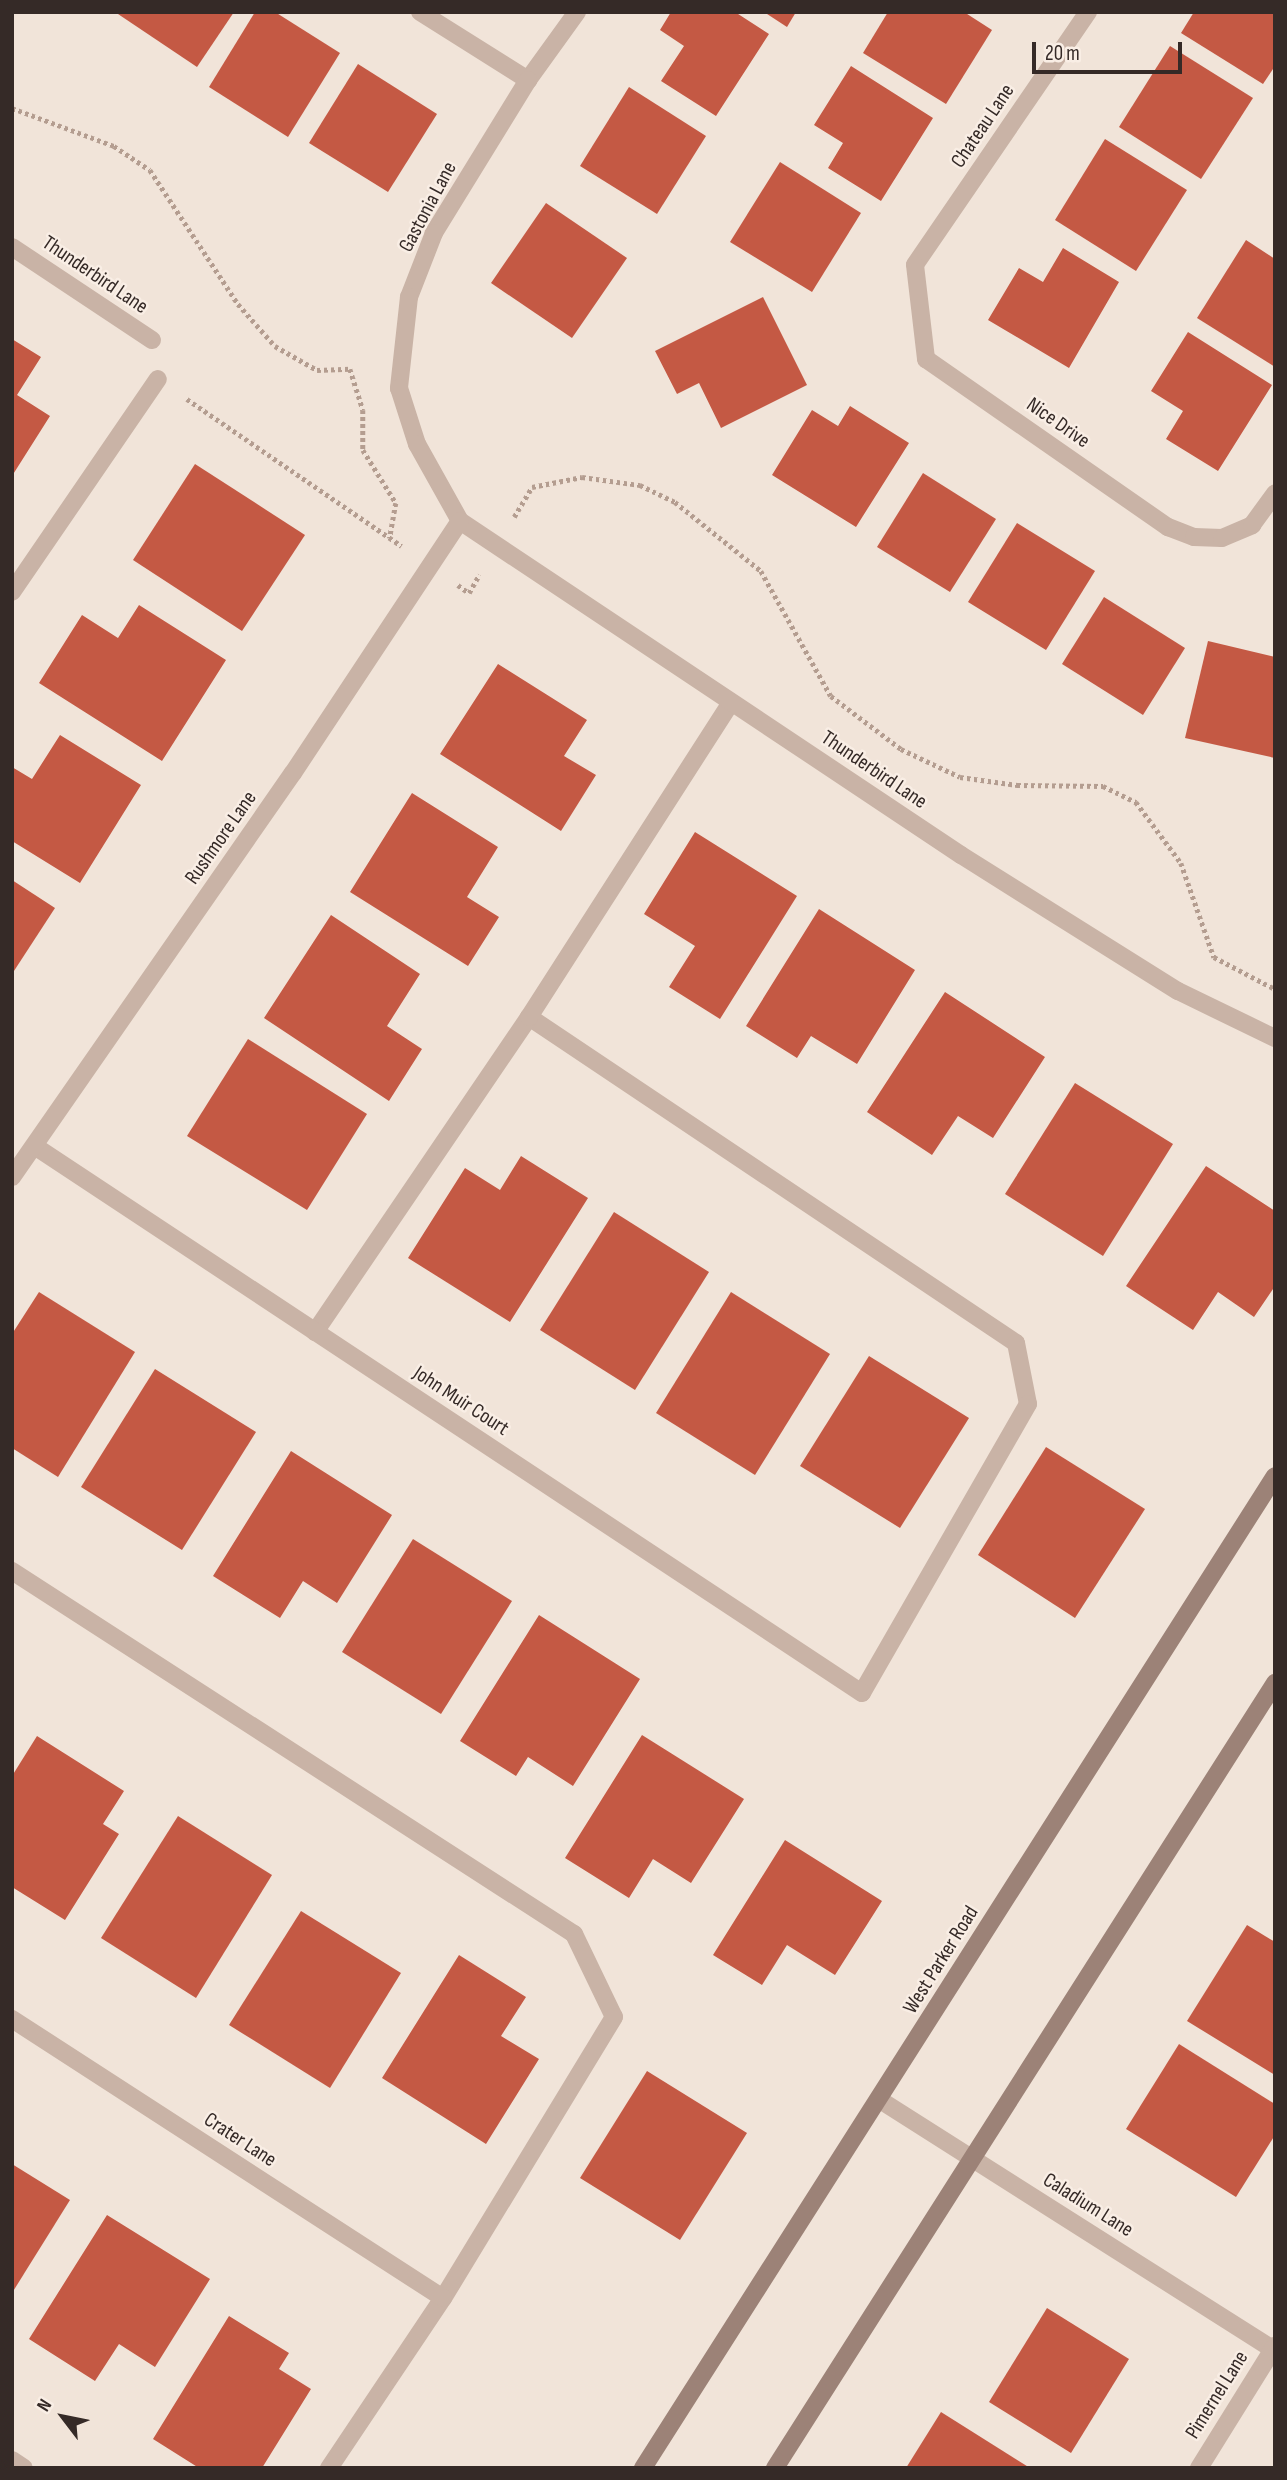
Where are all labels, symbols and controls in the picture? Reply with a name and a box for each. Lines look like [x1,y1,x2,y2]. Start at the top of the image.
scale bar [1035,28,1186,72]
text: 20 m [1045,41,1080,66]
street label: Chateau Lane [946,79,1020,173]
street label: Gastonia Lane [394,158,462,256]
street label: Thunderbird Lane [37,230,153,320]
street label: Nice Drive [1022,392,1094,454]
street label: Thunderbird Lane [816,725,932,815]
street label: Rushmore Lane [180,787,262,889]
street label: John Muir Court [408,1361,514,1441]
street label: West Parker Road [898,1901,984,2019]
street label: Crater Lane [199,2107,281,2173]
street label: Caladium Lane [1038,2167,1138,2243]
street label: Pimernel Lane [1180,2346,1254,2444]
north arrow [28,2382,98,2452]
text: N [32,2395,57,2416]

